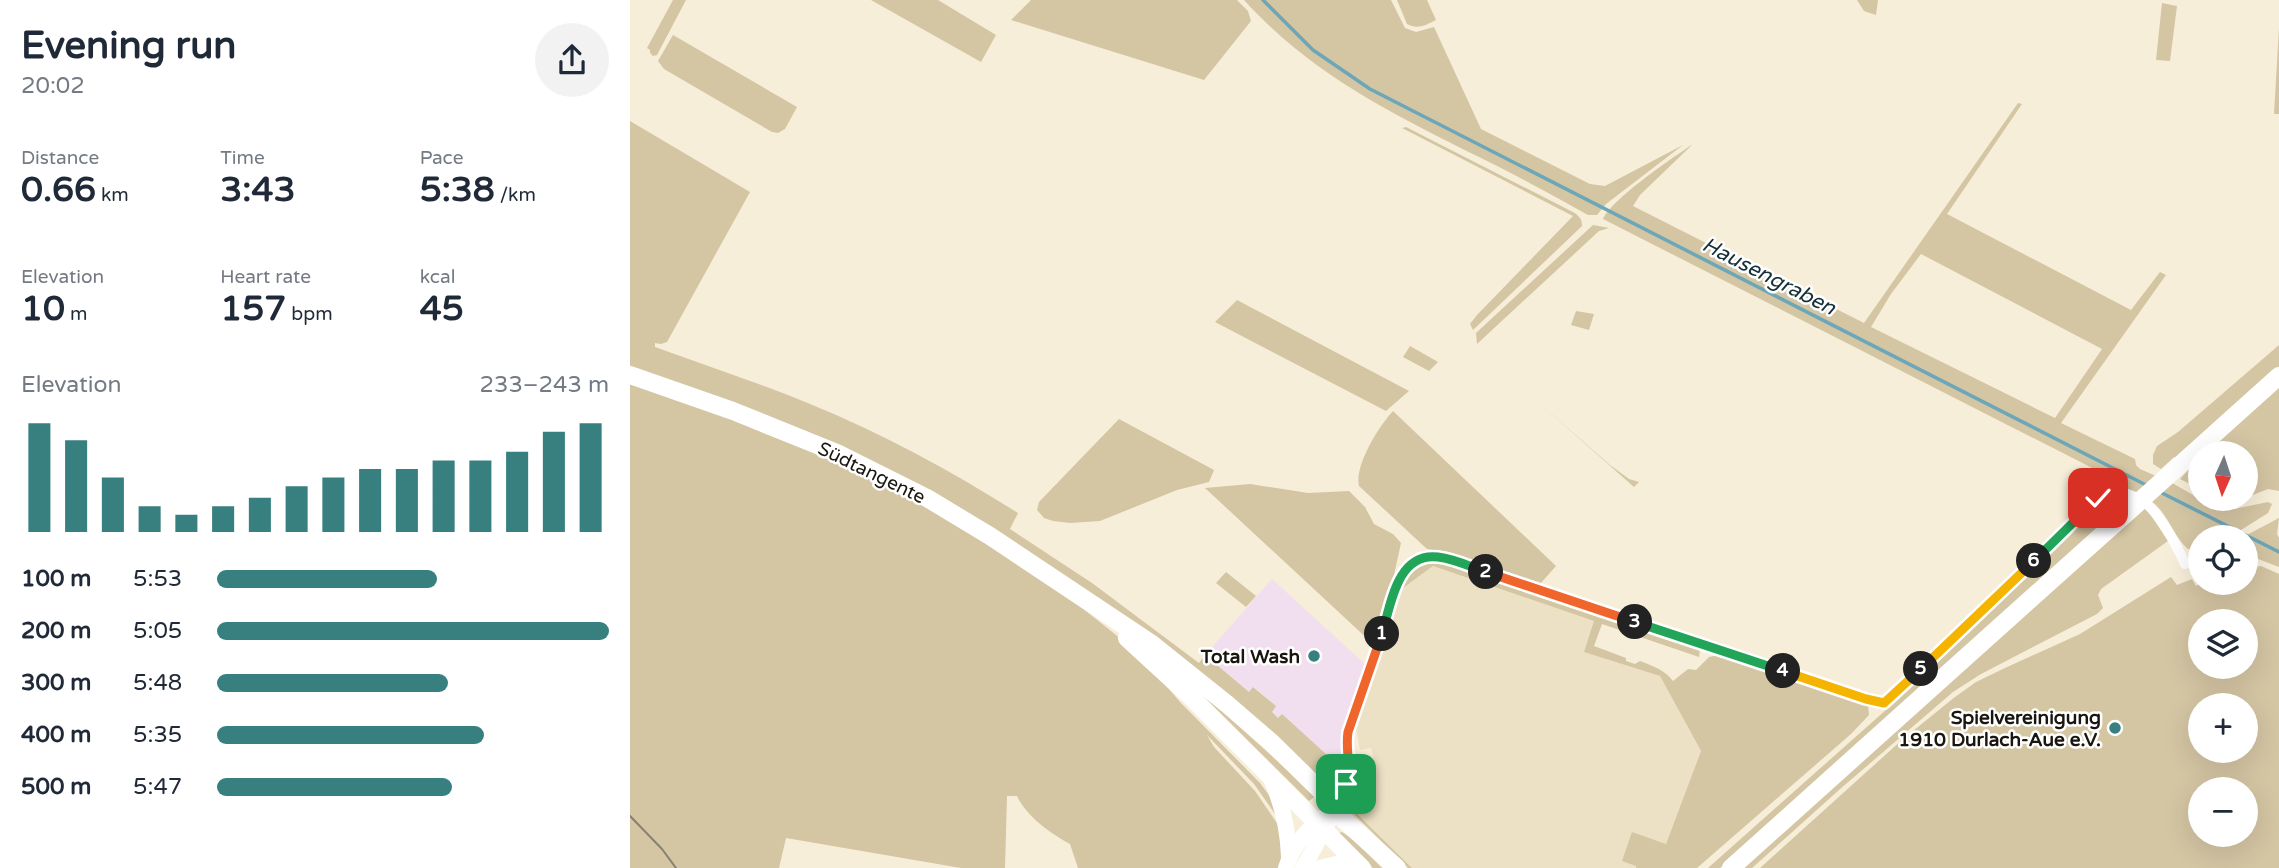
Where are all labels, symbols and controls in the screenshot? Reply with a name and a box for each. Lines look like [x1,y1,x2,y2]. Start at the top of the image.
text: Evening run [21,23,236,69]
button: share [535,23,609,97]
text: 20:02 [21,72,85,100]
text: Distance [21,147,99,169]
text: Time [220,147,265,169]
text: Pace [420,147,463,169]
text: 0.66 [21,169,96,211]
text: 3:43 [220,169,295,211]
text: 5:38 [420,169,495,211]
text: km [96,184,129,206]
text: /km [495,184,536,206]
water label: Hausengraben [1698,232,1841,321]
text: Elevation [21,266,104,288]
text: Heart rate [220,266,311,288]
text: kcal [420,266,455,288]
text: 10 [21,288,65,330]
text: 157 [220,288,286,330]
text: 45 [420,288,464,330]
text: m [65,303,87,325]
text: bpm [286,303,333,325]
text: Elevation [21,371,122,399]
text: 233–243 m [480,371,609,399]
street label: Südtangente [814,437,929,508]
north arrow [2188,441,2258,511]
map controls [2188,441,2258,847]
pin [2068,468,2128,528]
icon: check [2079,479,2117,517]
button: locate [2188,525,2258,595]
pin: 6 [2016,544,2052,578]
text: 6 [2028,549,2039,571]
pin: 2 [1468,554,1504,590]
text: 2 [1480,560,1491,582]
text: 100 m [21,565,91,593]
text: 5:53 [133,565,182,593]
pin: 3 [1618,604,1653,640]
button: layers [2188,609,2258,679]
text: 3 [1629,610,1640,632]
pin: 1 [1364,616,1400,652]
text: 200 m [21,617,91,645]
text: 5:05 [133,617,182,645]
text: 1 [1376,622,1387,644]
place label: Total Wash [1200,646,1300,668]
marker: Total Wash [1306,648,1322,664]
pin: 5 [1904,652,1938,686]
pin: 4 [1766,654,1800,688]
text: 5 [1915,657,1926,679]
text: 4 [1777,659,1788,681]
text: 300 m [21,669,91,697]
text: 5:48 [133,669,182,697]
button: + [2188,693,2258,763]
place label: Spielvereinigung 1910 Durlach-Aue e.V. [1898,707,2101,751]
marker: Spielvereinigung 1910 Durlach-Aue e.V. [2107,720,2123,736]
text: 400 m [21,721,91,749]
text: 5:35 [133,721,182,749]
pin [1316,754,1376,814]
icon: arrive [1327,765,1365,803]
text: 500 m [21,773,91,801]
text: 5:47 [133,773,182,801]
button: − [2188,777,2258,847]

